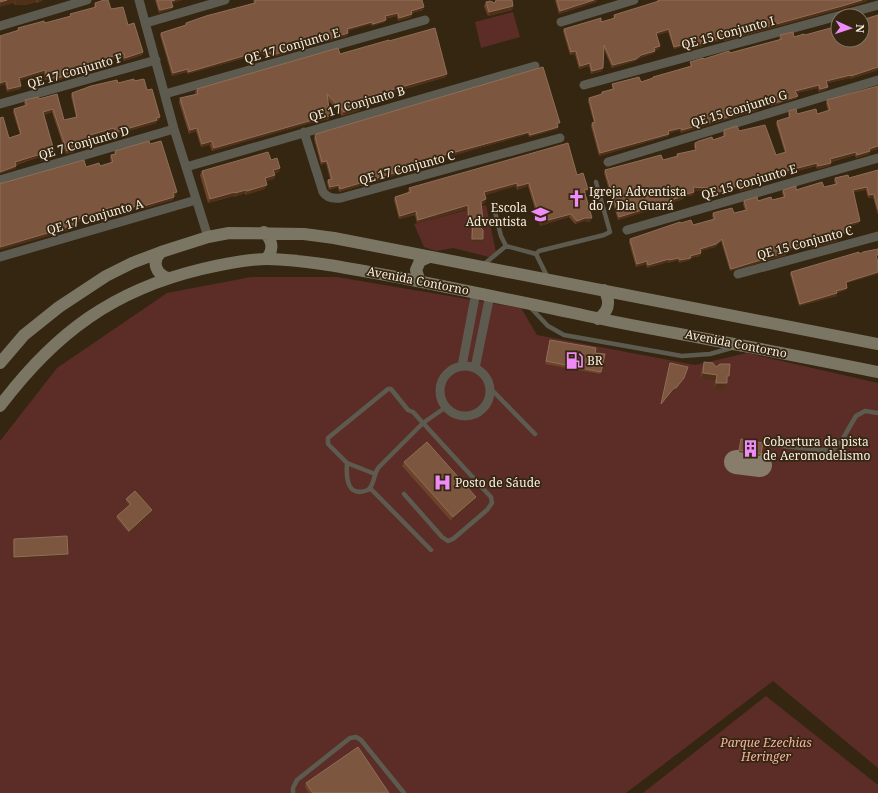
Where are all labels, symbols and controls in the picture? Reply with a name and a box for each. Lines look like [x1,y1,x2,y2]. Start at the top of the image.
north arrow [830,8,870,48]
street label: QE 15 Conjunto I [679,12,776,53]
street label: QE 17 Conjunto E [242,24,342,67]
text: N [853,24,868,34]
street label: QE 17 Conjunto F [25,49,124,92]
street label: QE 17 Conjunto B [307,82,407,125]
street label: QE 15 Conjunto G [689,86,789,131]
street label: QE 7 Conjunto D [37,121,131,164]
street label: QE 17 Conjunto C [357,147,457,188]
street label: QE 15 Conjunto E [699,160,799,203]
place label: Igreja Adventista do 7 Dia Guará [589,183,687,214]
church icon: Igreja Adventista do 7 Dia Guará [566,189,586,209]
street label: QE 17 Conjunto A [45,194,146,238]
place label: Escola Adventista [466,199,527,230]
school or university icon: Escola Adventista [530,205,550,225]
street label: QE 15 Conjunto C [755,222,855,263]
street label: Avenida Contorno [366,262,471,299]
street label: Avenida Contorno [684,325,789,362]
fuel station icon: BR [564,351,584,371]
place label: BR [587,352,603,369]
place label: Cobertura da pista de Aeromodelismo [763,433,870,464]
building icon: Cobertura da pista de Aeromodelismo [740,439,760,459]
hospital icon: Posto de Sáude [432,473,452,493]
place label: Posto de Sáude [455,474,540,491]
park label: Parque Ezechias Heringer [719,734,812,765]

